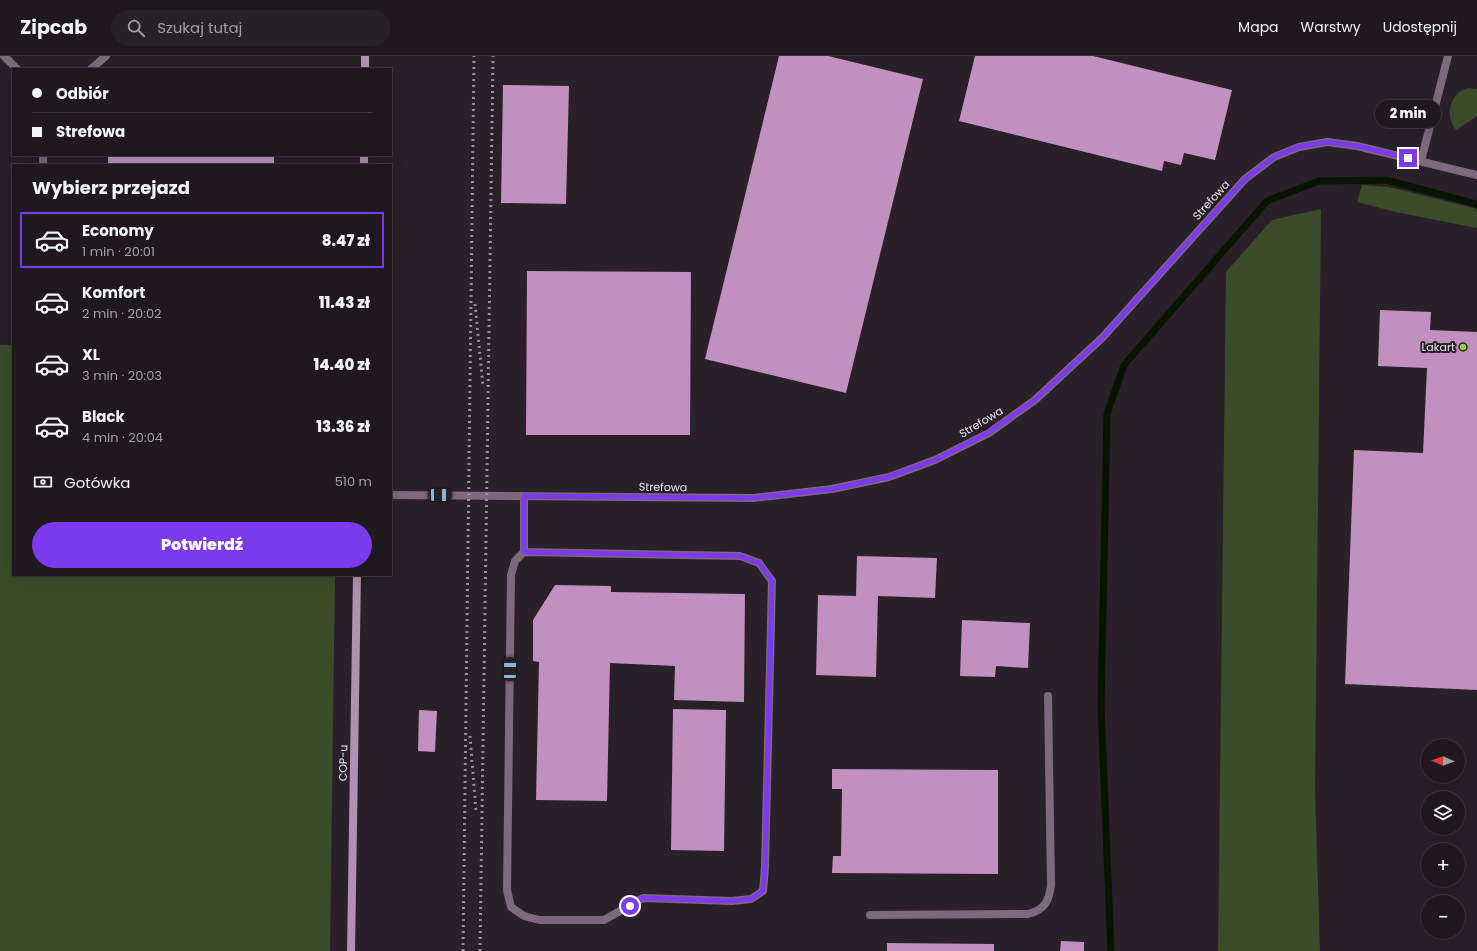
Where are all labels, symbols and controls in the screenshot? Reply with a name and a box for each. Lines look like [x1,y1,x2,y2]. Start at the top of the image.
search box [111,10,391,46]
text: Zipcab [20,14,87,41]
icon: search [125,17,147,39]
text: Szukaj tutaj [157,17,242,38]
text: Mapa [1238,17,1279,37]
text: Warstwy [1301,17,1361,37]
text: Udostępnij [1383,17,1457,37]
text: Odbiór [56,83,109,104]
callout: 2 min [1375,100,1441,128]
text: 2 min [1390,104,1426,123]
text: Strefowa [56,121,125,142]
route end [1399,149,1417,167]
text: Wybierz przejazd [32,175,190,200]
street label: Strefowa [1189,177,1233,223]
text: Economy [82,220,154,241]
icon: car [34,222,70,258]
text: 8.47 zł [322,230,370,251]
text: 1 min · 20:01 [82,242,155,261]
text: Komfort [82,282,145,303]
icon: car [34,284,70,320]
text: 11.43 zł [319,292,370,313]
text: 2 min · 20:02 [82,304,162,323]
place label: Lakart [1422,339,1455,355]
marker: Lakart [1458,342,1468,352]
text: XL [82,344,100,365]
icon: car [34,346,70,382]
text: 14.40 zł [313,354,370,375]
text: 3 min · 20:03 [82,366,162,385]
street label: Strefowa [956,403,1006,441]
text: Black [82,406,125,427]
icon: car [34,408,70,444]
text: 13.36 zł [316,416,370,437]
text: 4 min · 20:04 [82,428,163,447]
icon: cash [32,471,54,493]
text: Gotówka [64,472,131,493]
text: 510 m [335,472,372,491]
street label: Strefowa [639,479,687,495]
car [428,489,452,501]
button: Potwierdź [32,522,372,568]
car [504,657,516,681]
north arrow [1421,739,1465,783]
map controls [1421,739,1465,939]
street label: COP-u [335,745,351,781]
button: layers [1421,791,1465,835]
button: + [1421,843,1465,887]
button: − [1421,895,1465,939]
route start [621,897,639,915]

